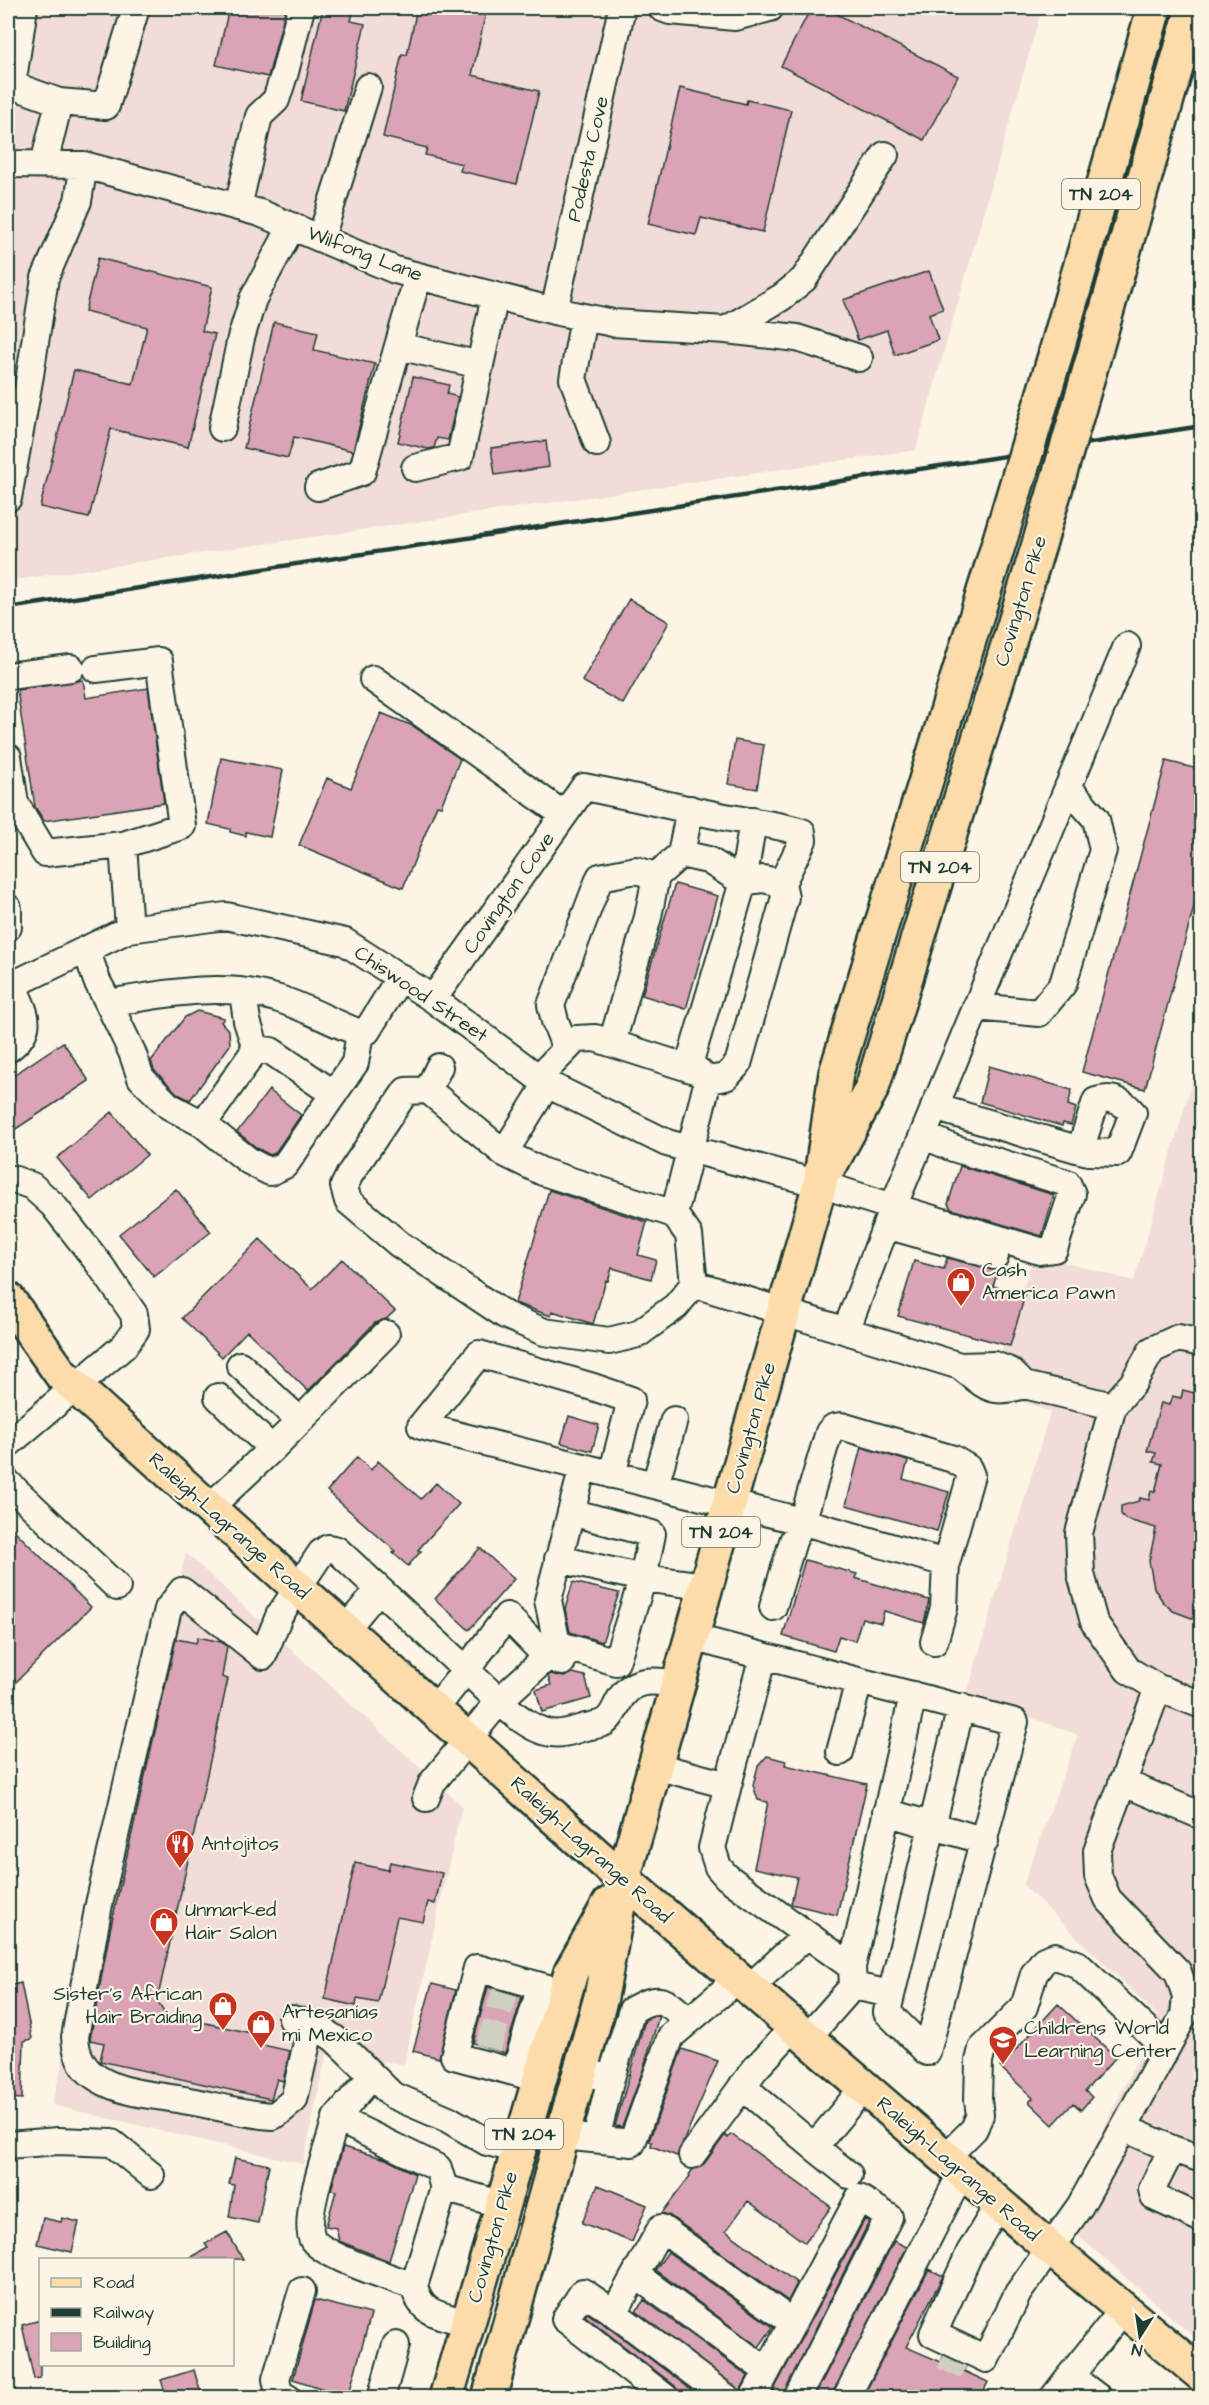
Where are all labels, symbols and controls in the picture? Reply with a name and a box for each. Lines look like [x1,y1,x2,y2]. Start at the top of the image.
street label: Podesta Cove [560,93,616,225]
road number: TN 204 [1062,179,1140,209]
street label: Wilfong Lane [303,219,427,290]
street label: Covington Pike [988,532,1055,670]
street label: Covington Cove [456,826,562,960]
road number: TN 204 [901,852,979,882]
street label: Chiswood Street [349,939,493,1049]
place label: Cash America Pawn [982,1256,1115,1307]
shop icon: Cash America Pawn [945,1266,977,1308]
street label: Covington Pike [719,1359,784,1497]
street label: Raleigh-Lagrange Road [141,1446,316,1607]
road number: TN 204 [682,1517,760,1547]
street label: Raleigh-Lagrange Road [503,1770,678,1931]
restaurant icon: Antojitos [164,1828,196,1870]
place label: Antojitos [201,1830,279,1858]
place label: Unmarked Hair Salon [185,1896,277,1947]
shop icon: Unmarked Hair Salon [148,1906,180,1948]
place label: Sister's African Hair Braiding [53,1980,202,2032]
shop icon: Sister's African Hair Braiding [207,1990,239,2032]
place label: Artesanías mi Mexico [282,1998,378,2049]
shop icon: Artesanías mi Mexico [245,2008,277,2050]
place label: Childrens World Learning Center [1024,2014,1176,2066]
school or university icon: Childrens World Learning Center [987,2024,1019,2066]
street label: Raleigh-Lagrange Road [869,2090,1046,2249]
road number: TN 204 [485,2119,563,2149]
street label: Covington Pike [461,2168,526,2306]
legend [39,2258,234,2366]
text: Road [93,2270,134,2295]
text: Railway [93,2300,154,2326]
north arrow [1110,2306,1170,2366]
text: Building [93,2330,151,2356]
text: N [1130,2338,1144,2361]

